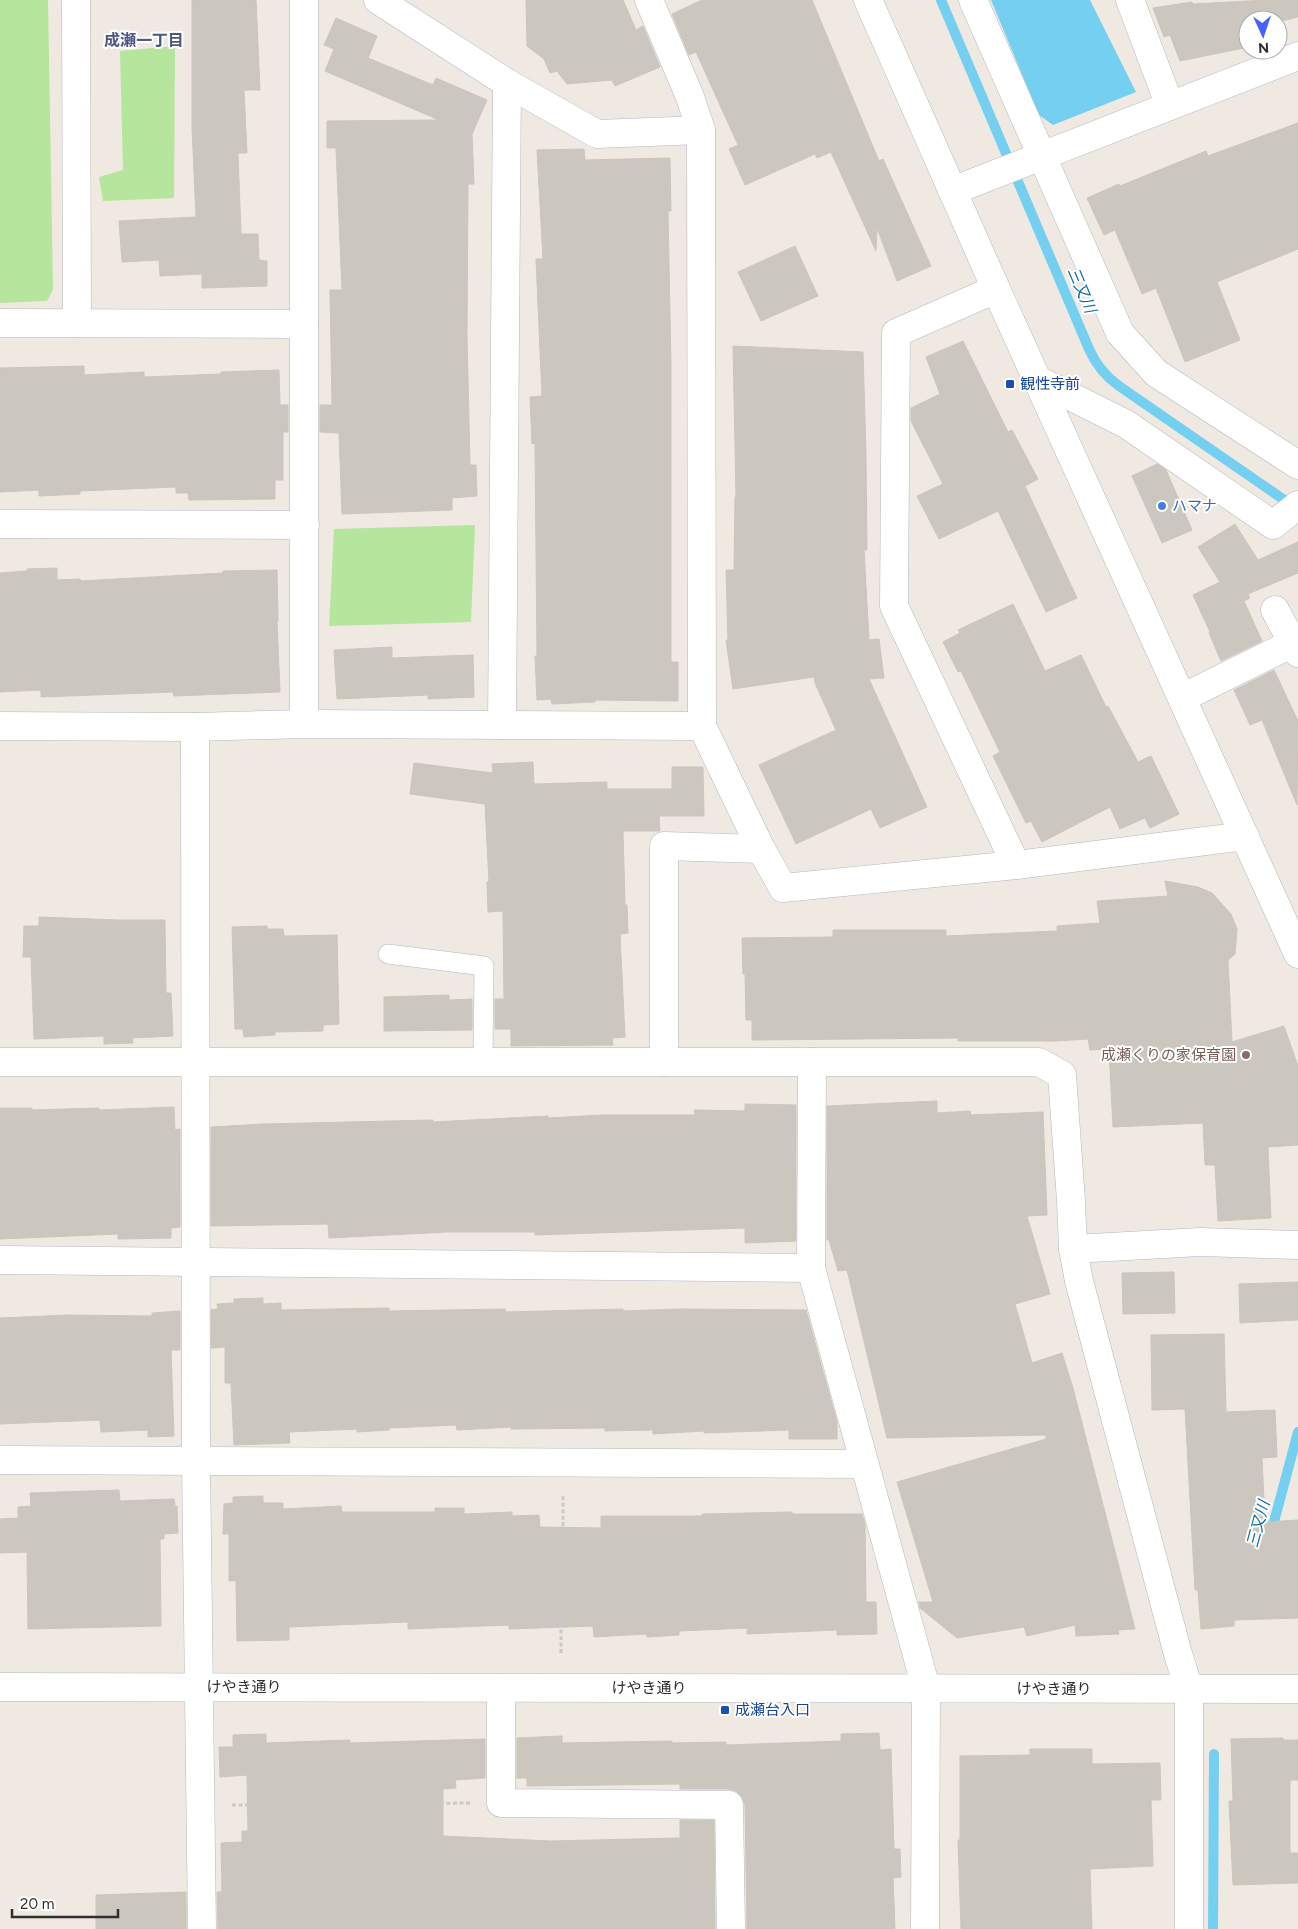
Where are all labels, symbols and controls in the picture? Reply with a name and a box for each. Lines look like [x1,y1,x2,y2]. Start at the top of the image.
north arrow [1238,10,1288,60]
district label: 成瀬一丁目 [104,31,184,50]
text: N [1258,39,1270,56]
water label: 三又川 [1064,264,1101,318]
place label: 観性寺前 [1020,375,1080,393]
marker: 観性寺前 [1004,378,1016,390]
place label: ハマナ [1172,497,1217,515]
marker: ハマナ [1156,500,1168,512]
place label: 成瀬くりの家保育園 [1101,1046,1236,1064]
marker: 成瀬くりの家保育園 [1240,1049,1252,1061]
water label: 三又川 [1243,1496,1274,1550]
street label: けやき通り [206,1678,282,1696]
street label: けやき通り [611,1679,687,1697]
street label: けやき通り [1016,1680,1092,1698]
place label: 成瀬台入口 [735,1701,810,1719]
marker: 成瀬台入口 [719,1704,731,1716]
scale bar [12,1886,119,1918]
text: 20 m [20,1895,54,1913]

